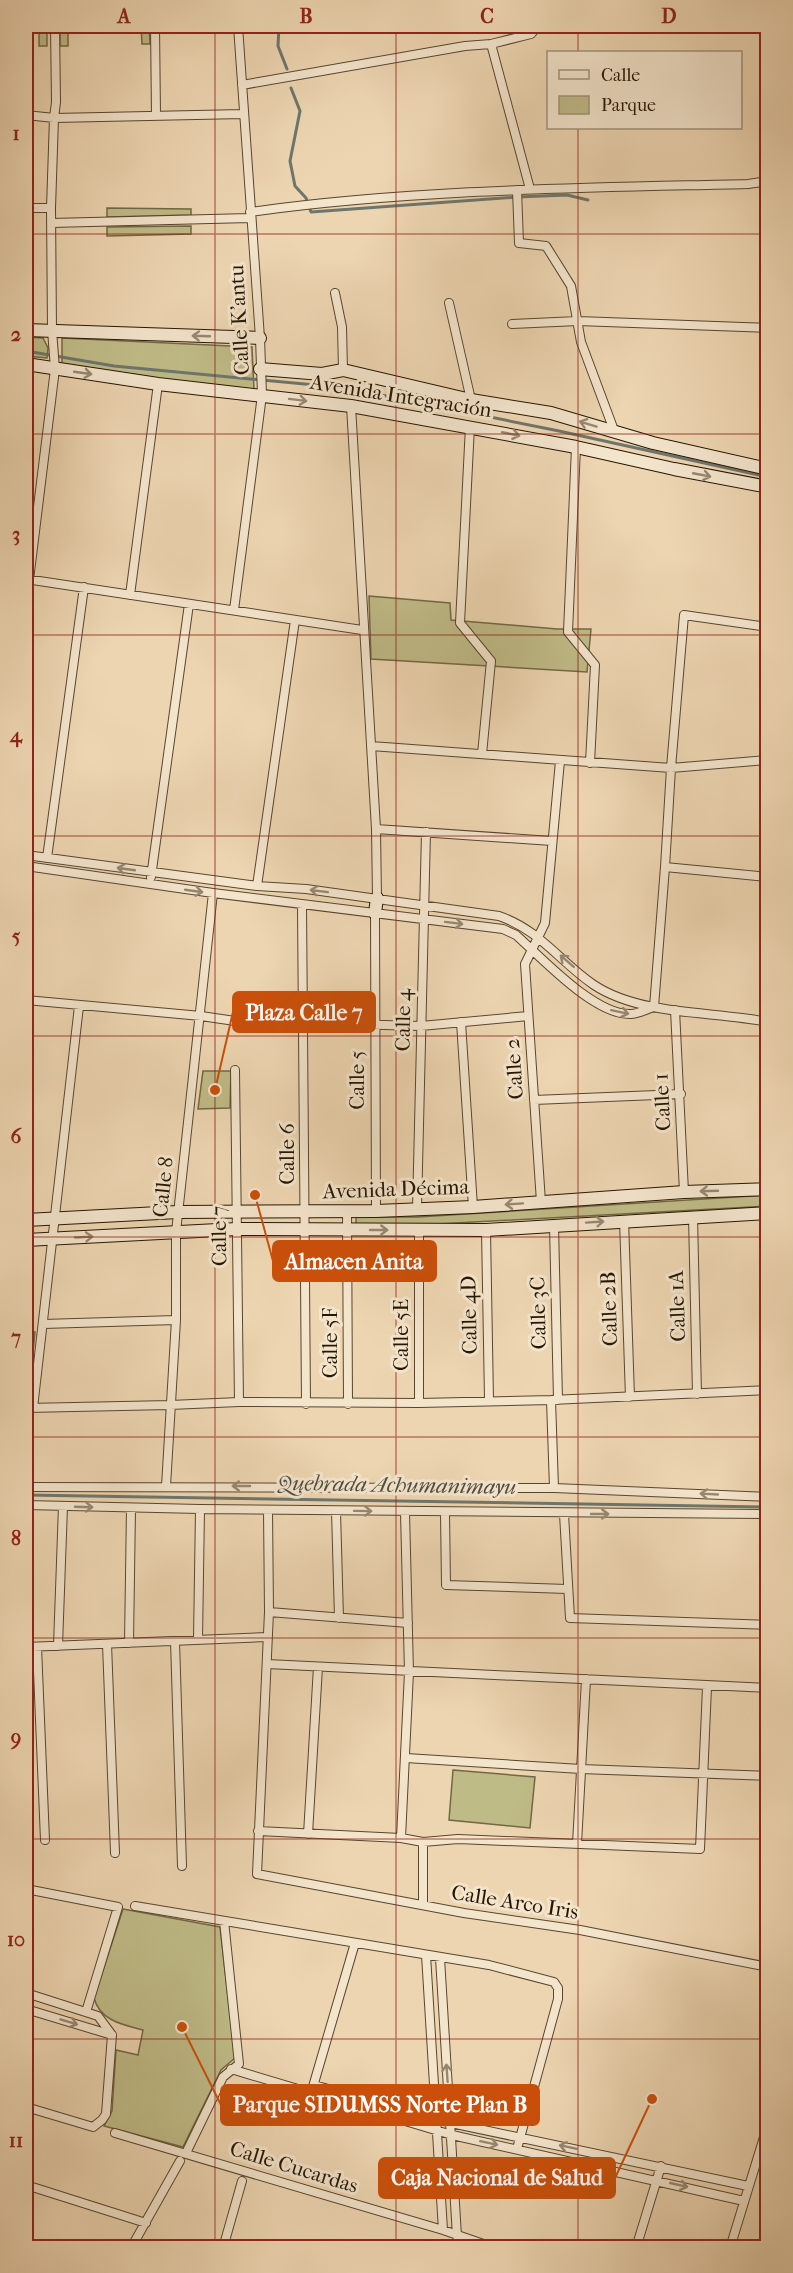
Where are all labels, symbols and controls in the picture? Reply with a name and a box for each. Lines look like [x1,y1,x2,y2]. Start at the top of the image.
text: A [116,5,132,28]
text: B [299,5,313,28]
text: C [480,5,494,28]
text: D [661,5,677,28]
legend [547,51,742,129]
text: Calle [601,65,640,86]
text: Parque [601,95,656,116]
text: 1 [12,122,20,145]
street label: Calle K'antu [224,264,254,376]
text: 2 [11,323,21,346]
one-way arrow [192,330,212,342]
one-way arrow [73,368,93,379]
street label: Avenida Integración [307,370,494,422]
one-way arrow [287,394,307,405]
one-way arrow [579,418,598,429]
one-way arrow [501,429,520,440]
one-way arrow [691,470,711,481]
text: 3 [12,523,20,546]
text: 4 [9,724,23,748]
one-way arrow [116,864,136,875]
one-way arrow [183,885,203,896]
one-way arrow [310,885,330,896]
one-way arrow [443,918,463,929]
text: 5 [12,925,21,948]
one-way arrow [560,954,575,968]
street label: Calle 4 [390,988,416,1052]
callout: Plaza Calle 7 [233,992,375,1032]
text: Plaza Calle 7 [245,1000,363,1026]
one-way arrow [610,1007,629,1018]
street label: Calle 2 [500,1038,528,1100]
street label: Calle 5 [345,1050,369,1110]
street label: Calle 1 [649,1073,675,1131]
street label: Calle 6 [275,1123,299,1185]
text: 6 [11,1125,23,1148]
street label: Calle 8 [148,1156,178,1218]
street label: Avenida Décima [321,1174,470,1204]
one-way arrow [700,1185,720,1197]
one-way arrow [505,1198,525,1209]
street label: Calle 7 [206,1206,232,1266]
one-way arrow [584,1216,604,1227]
one-way arrow [369,1224,389,1236]
one-way arrow [73,1231,93,1242]
callout: Almacen Anita [273,1241,436,1281]
text: Almacen Anita [283,1249,424,1275]
street label: Calle 1A [664,1270,690,1342]
street label: Calle 2B [596,1271,622,1347]
street label: Calle 4D [456,1275,482,1355]
street label: Calle 3C [525,1276,551,1350]
street label: Calle 5E [389,1299,413,1371]
street label: Calle 5F [318,1308,342,1378]
text: 7 [10,1326,21,1349]
water label: Quebrada Achumanimayu [277,1470,516,1500]
one-way arrow [232,1480,252,1492]
one-way arrow [700,1488,720,1499]
one-way arrow [73,1501,93,1512]
one-way arrow [352,1506,372,1517]
one-way arrow [589,1508,609,1520]
text: 8 [11,1527,21,1550]
text: 9 [10,1727,21,1750]
street label: Calle Arco Iris [450,1880,580,1924]
text: 10 [7,1928,25,1951]
one-way arrow [59,2017,78,2028]
one-way arrow [442,2063,453,2083]
callout: Parque SIDUMSS Norte Plan B [221,2085,539,2125]
text: Parque SIDUMSS Norte Plan B [233,2092,527,2118]
text: 11 [9,2129,23,2152]
street label: Calle Cucardas [227,2136,361,2198]
one-way arrow [479,2138,498,2149]
one-way arrow [559,2140,578,2152]
callout: Caja Nacional de Salud [379,2158,615,2198]
text: Caja Nacional de Salud [391,2165,604,2191]
one-way arrow [669,2180,688,2191]

